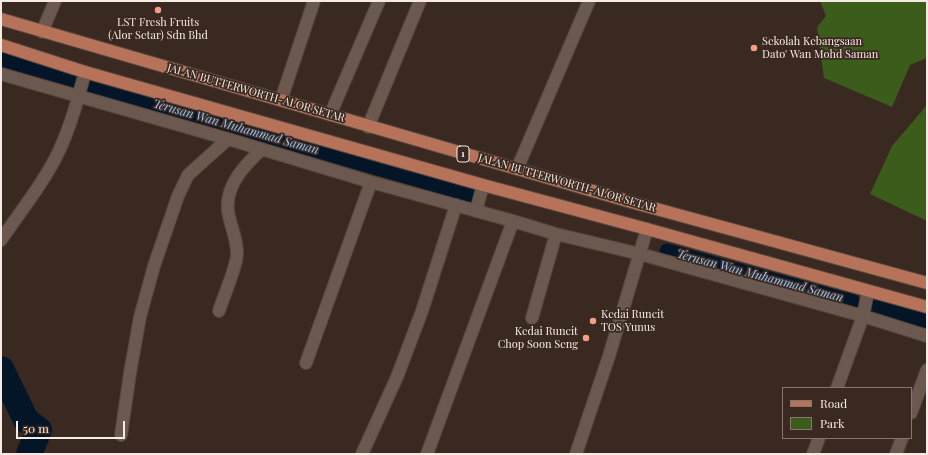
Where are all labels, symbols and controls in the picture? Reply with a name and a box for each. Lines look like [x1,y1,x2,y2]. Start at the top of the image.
marker: LST Fresh Fruits (Alor Setar) Sdn Bhd [153,5,163,15]
place label: LST Fresh Fruits (Alor Setar) Sdn Bhd [108,16,208,42]
place label: Sekolah Kebangsaan Dato' Wan Mohd Saman [762,35,878,61]
marker: Sekolah Kebangsaan Dato' Wan Mohd Saman [749,43,759,53]
street label: JALAN BUTTERWORTH-ALOR SETAR [166,61,346,125]
water label: Terusan Wan Muhammad Saman [151,96,321,158]
road number: 1 [457,146,469,162]
street label: JALAN BUTTERWORTH-ALOR SETAR [477,151,657,215]
water label: Terusan Wan Muhammad Saman [675,247,845,305]
place label: Kedai Runcit TOS Yunus [601,308,664,334]
marker: Kedai Runcit TOS Yunus [588,316,598,326]
place label: Kedai Runcit Chop Soon Seng [498,325,578,351]
marker: Kedai Runcit Chop Soon Seng [581,333,591,343]
legend [782,387,912,439]
text: Road [820,395,847,411]
scale bar [18,413,127,439]
text: Park [820,415,845,431]
text: 50 m [23,420,49,436]

